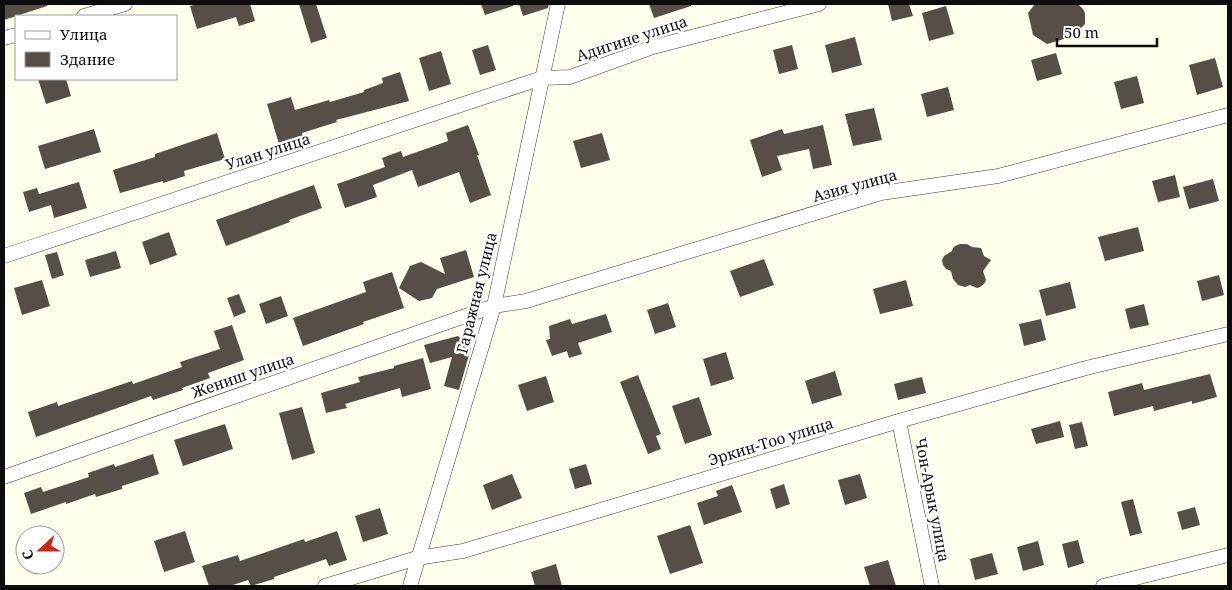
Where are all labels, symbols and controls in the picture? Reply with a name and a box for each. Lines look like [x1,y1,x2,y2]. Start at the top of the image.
street label: Адигине улица [574,11,690,65]
legend [15,15,178,80]
scale bar [1057,15,1157,47]
text: 50 m [1064,22,1099,42]
text: Улица [60,24,108,44]
text: Здание [60,49,115,69]
street label: Улан улица [223,128,313,174]
street label: Азия улица [810,164,899,206]
street label: Гаражная улица [451,230,501,356]
street label: Жениш улица [188,348,297,402]
street label: Эркин-Тоо улица [706,413,836,470]
street label: Чон-Арык улица [911,436,955,564]
north arrow [15,525,65,575]
text: С [17,547,38,563]

